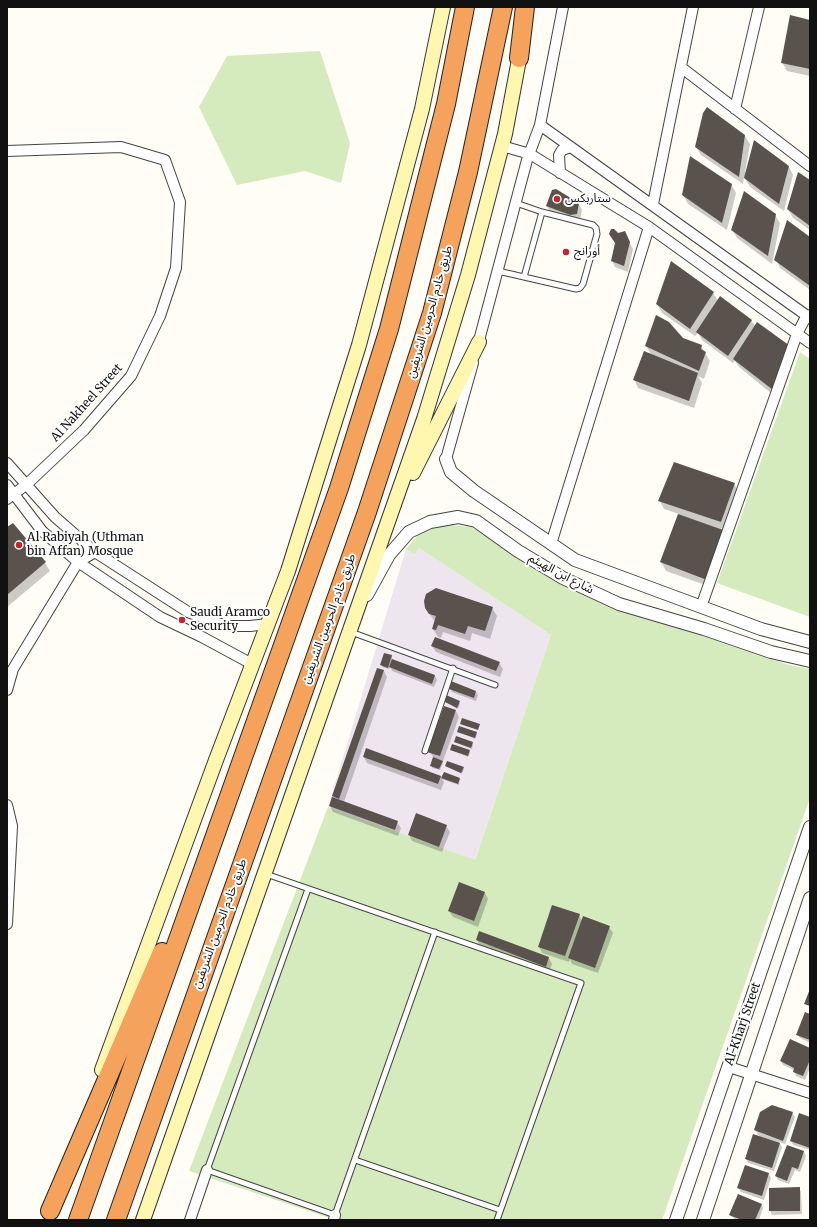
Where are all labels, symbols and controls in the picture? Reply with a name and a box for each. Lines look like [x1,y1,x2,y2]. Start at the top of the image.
place label: ستاربكس [565,192,611,206]
marker: ستاربكس [552,194,562,204]
street label: طريق خادم الحرمين الشريفين [404,244,456,380]
place label: أورانج [574,245,600,259]
marker: أورانج [561,247,571,257]
street label: Al Nakheel Street [48,361,126,445]
place label: Al Rabiyah (Uthman bin Affan) Mosque [27,531,144,559]
marker: Al Rabiyah (Uthman bin Affan) Mosque [14,540,24,550]
street label: شارع ابن الهيثم [526,551,596,597]
street label: طريق خادم الحرمين الشريفين [299,552,359,686]
place label: Saudi Aramco Security [190,606,270,634]
marker: Saudi Aramco Security [177,615,187,625]
street label: طريق خادم الحرمين الشريفين [190,857,250,991]
street label: Al-Kharj Street [722,981,764,1067]

